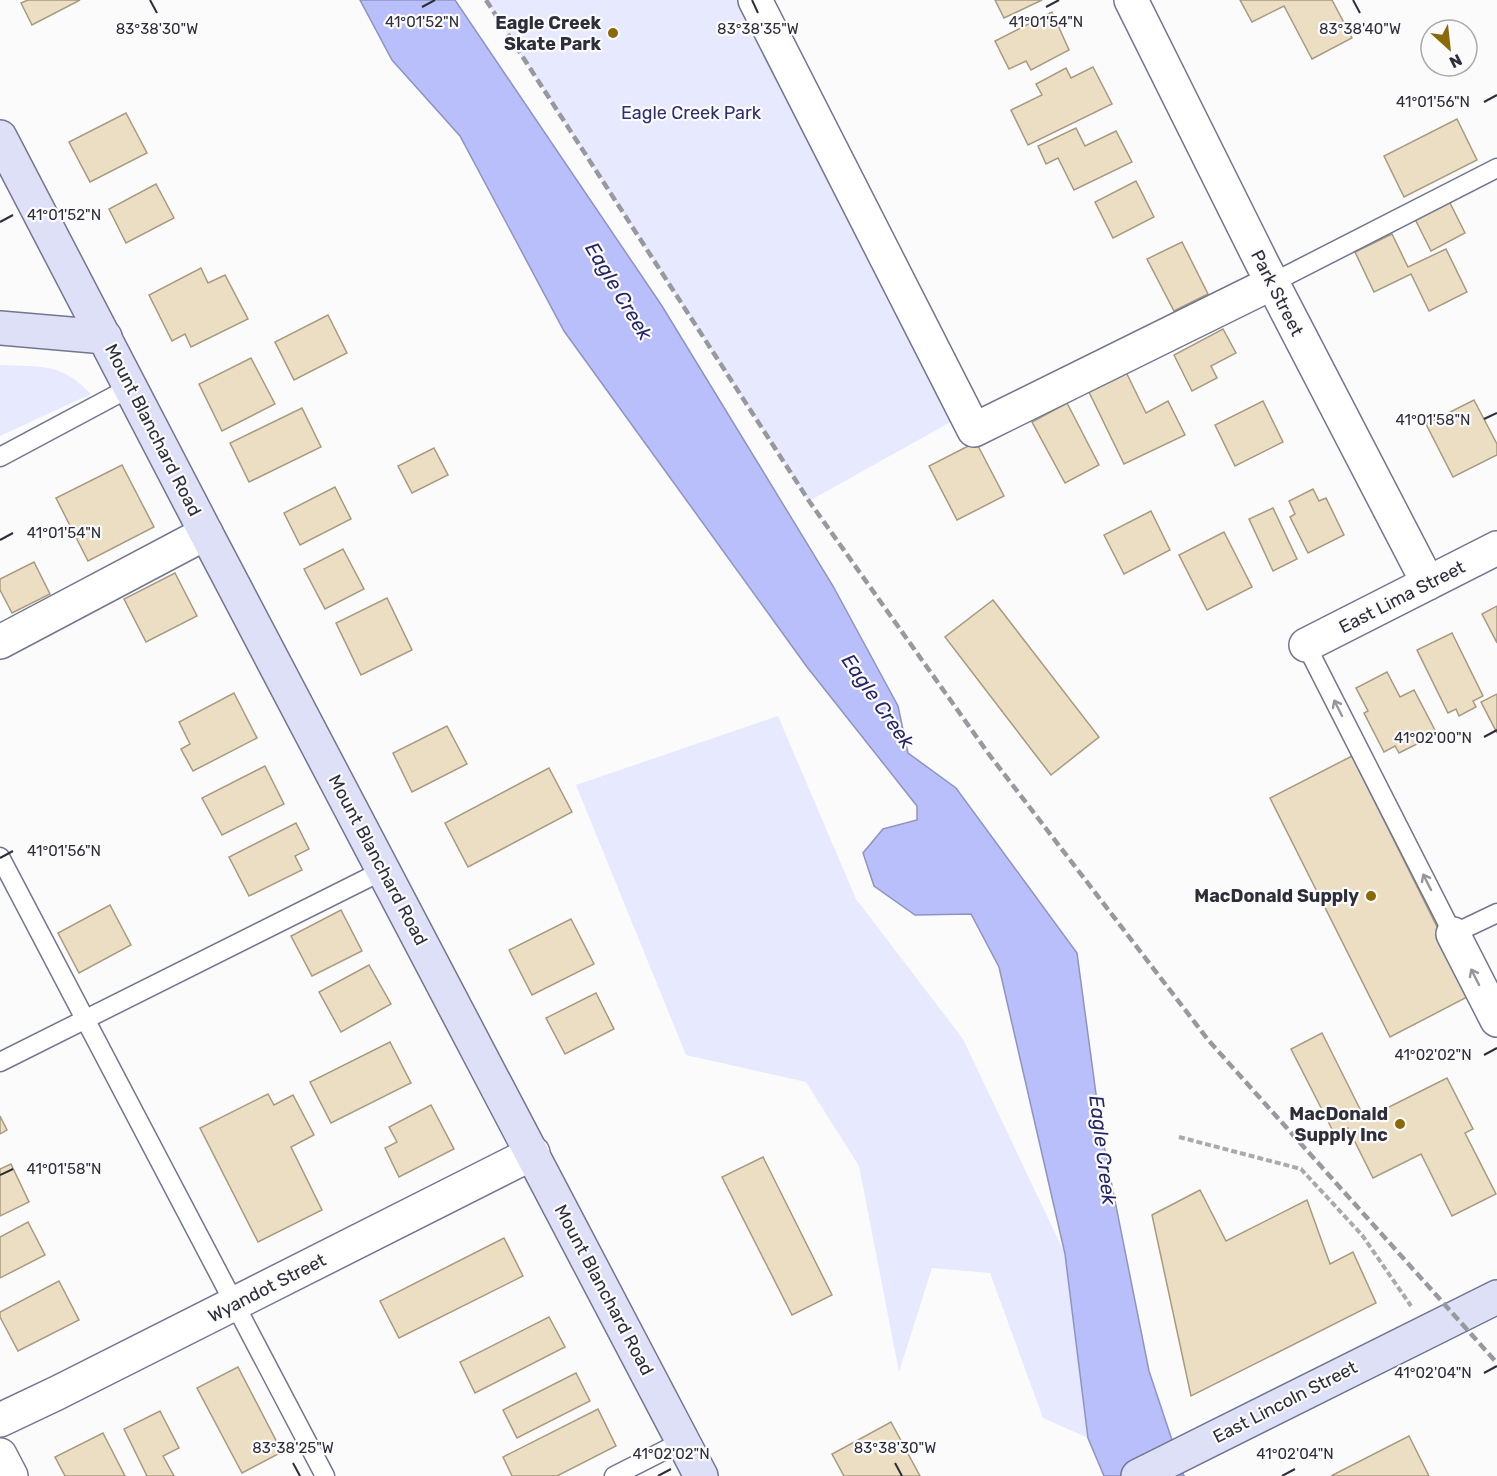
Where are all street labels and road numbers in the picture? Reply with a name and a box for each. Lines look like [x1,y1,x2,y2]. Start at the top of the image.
street label: Park Street [1246,246,1308,340]
street label: Mount Blanchard Road [100,340,206,520]
street label: East Lima Street [1335,556,1469,638]
street label: Mount Blanchard Road [324,771,432,949]
street label: Mount Blanchard Road [550,1201,658,1379]
street label: Wyandot Street [204,1249,330,1327]
street label: East Lincoln Street [1209,1356,1361,1448]

